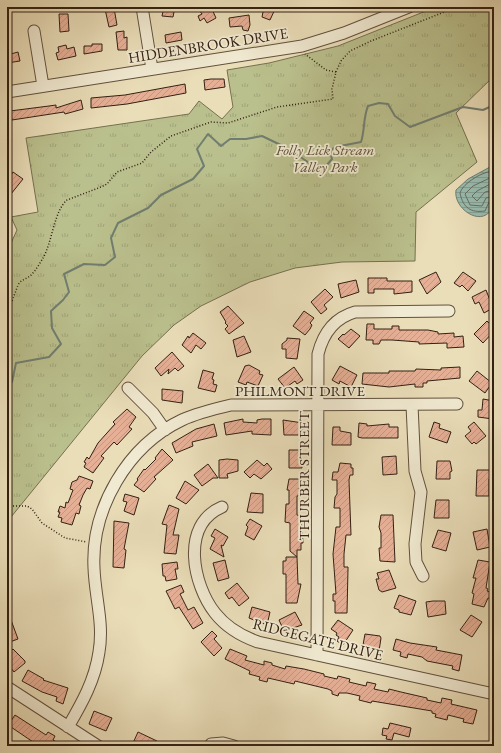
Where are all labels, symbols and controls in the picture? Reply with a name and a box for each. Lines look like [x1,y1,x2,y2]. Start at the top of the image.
street label: HIDDENBROOK DRIVE [127,23,290,67]
park label: Folly Lick Stream Valley Park [275,140,374,176]
street label: PHILMONT DRIVE [235,381,365,400]
street label: THURBER STREET [294,410,313,541]
street label: RIDGEGATE DRIVE [251,614,386,665]

